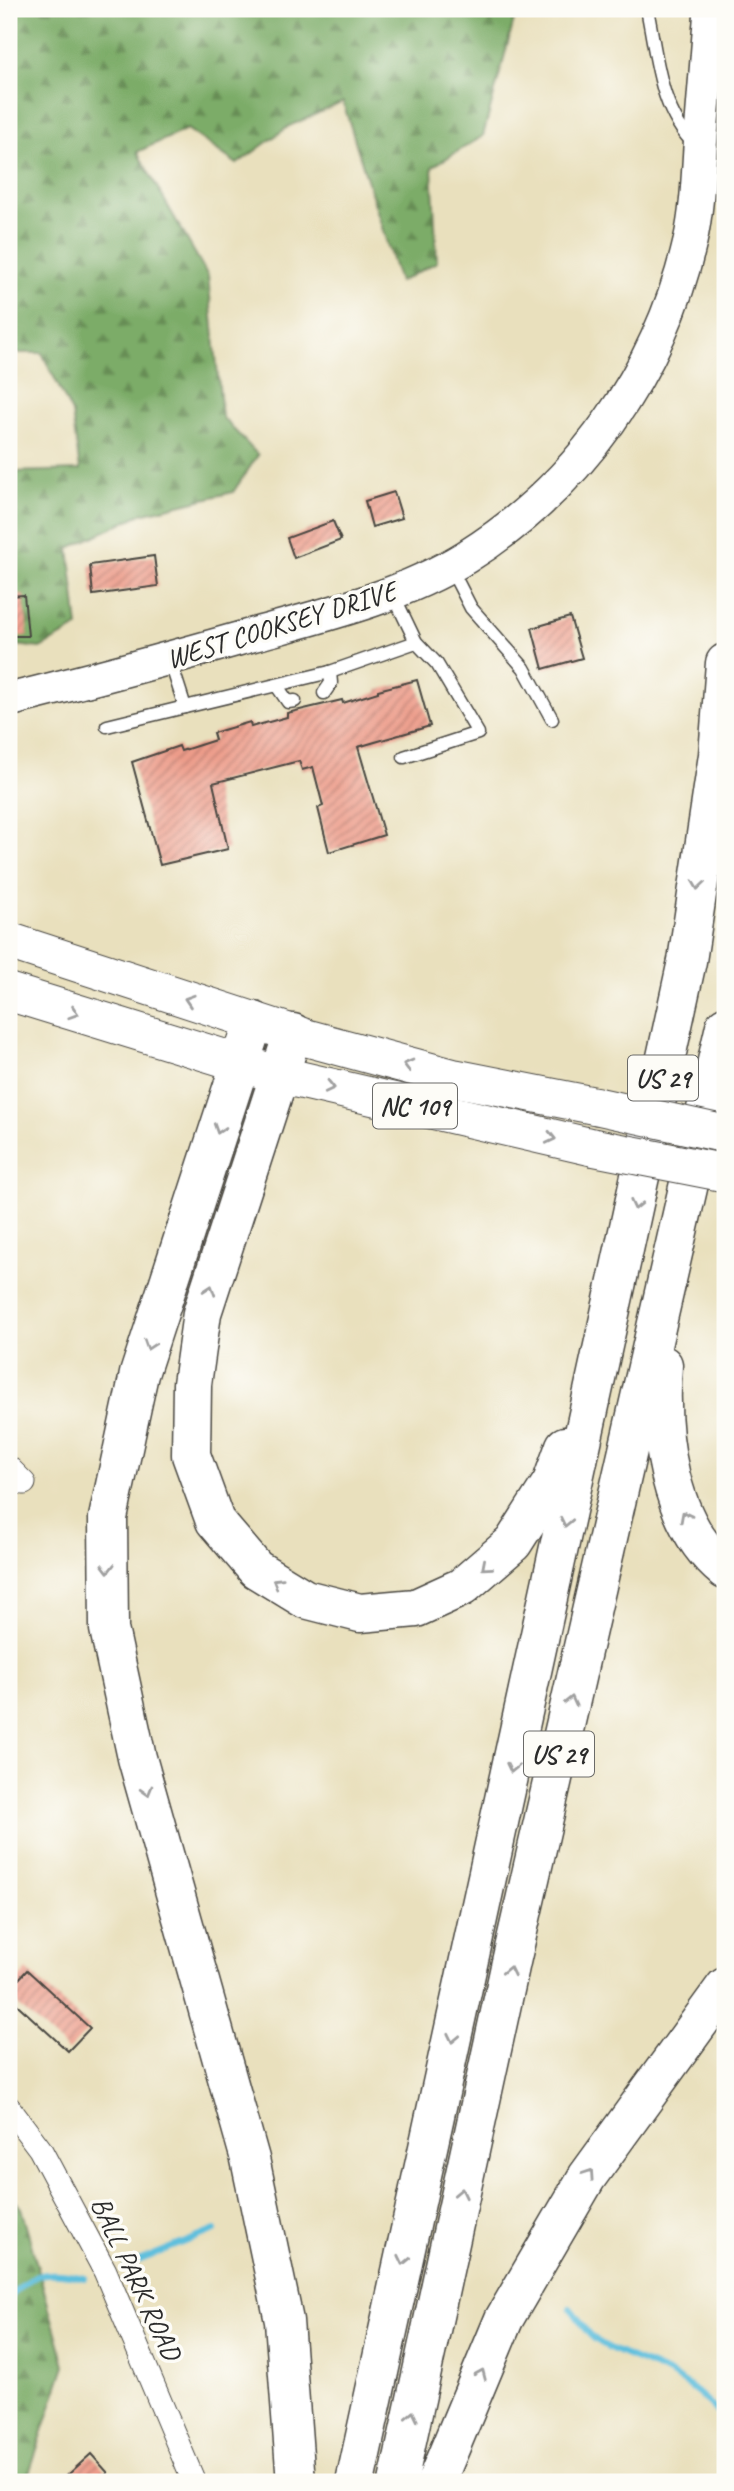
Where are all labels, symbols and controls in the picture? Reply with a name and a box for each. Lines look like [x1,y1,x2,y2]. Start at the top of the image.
street label: WEST COOKSEY DRIVE [162,572,404,676]
one-way arrow [691,879,706,891]
one-way arrow [183,994,195,1008]
one-way arrow [67,1005,79,1019]
road number: US 29 [628,1056,698,1100]
one-way arrow [402,1059,414,1073]
one-way arrow [324,1078,336,1093]
road number: NC 109 [373,1084,457,1128]
one-way arrow [213,1122,227,1135]
one-way arrow [545,1129,557,1144]
one-way arrow [629,1198,644,1210]
one-way arrow [202,1284,216,1296]
one-way arrow [143,1339,157,1351]
one-way arrow [680,1511,694,1523]
one-way arrow [560,1516,574,1528]
one-way arrow [481,1558,494,1570]
one-way arrow [100,1563,116,1574]
one-way arrow [272,1577,285,1590]
one-way arrow [562,1695,577,1707]
road number: US 29 [524,1732,594,1777]
one-way arrow [506,1762,520,1774]
one-way arrow [138,1785,153,1797]
one-way arrow [500,1965,515,1977]
one-way arrow [446,2032,461,2044]
one-way arrow [581,2169,593,2182]
one-way arrow [452,2187,467,2199]
street label: BALL PARK ROAD [83,2191,190,2367]
one-way arrow [398,2254,412,2266]
one-way arrow [473,2369,487,2381]
one-way arrow [404,2410,419,2422]

